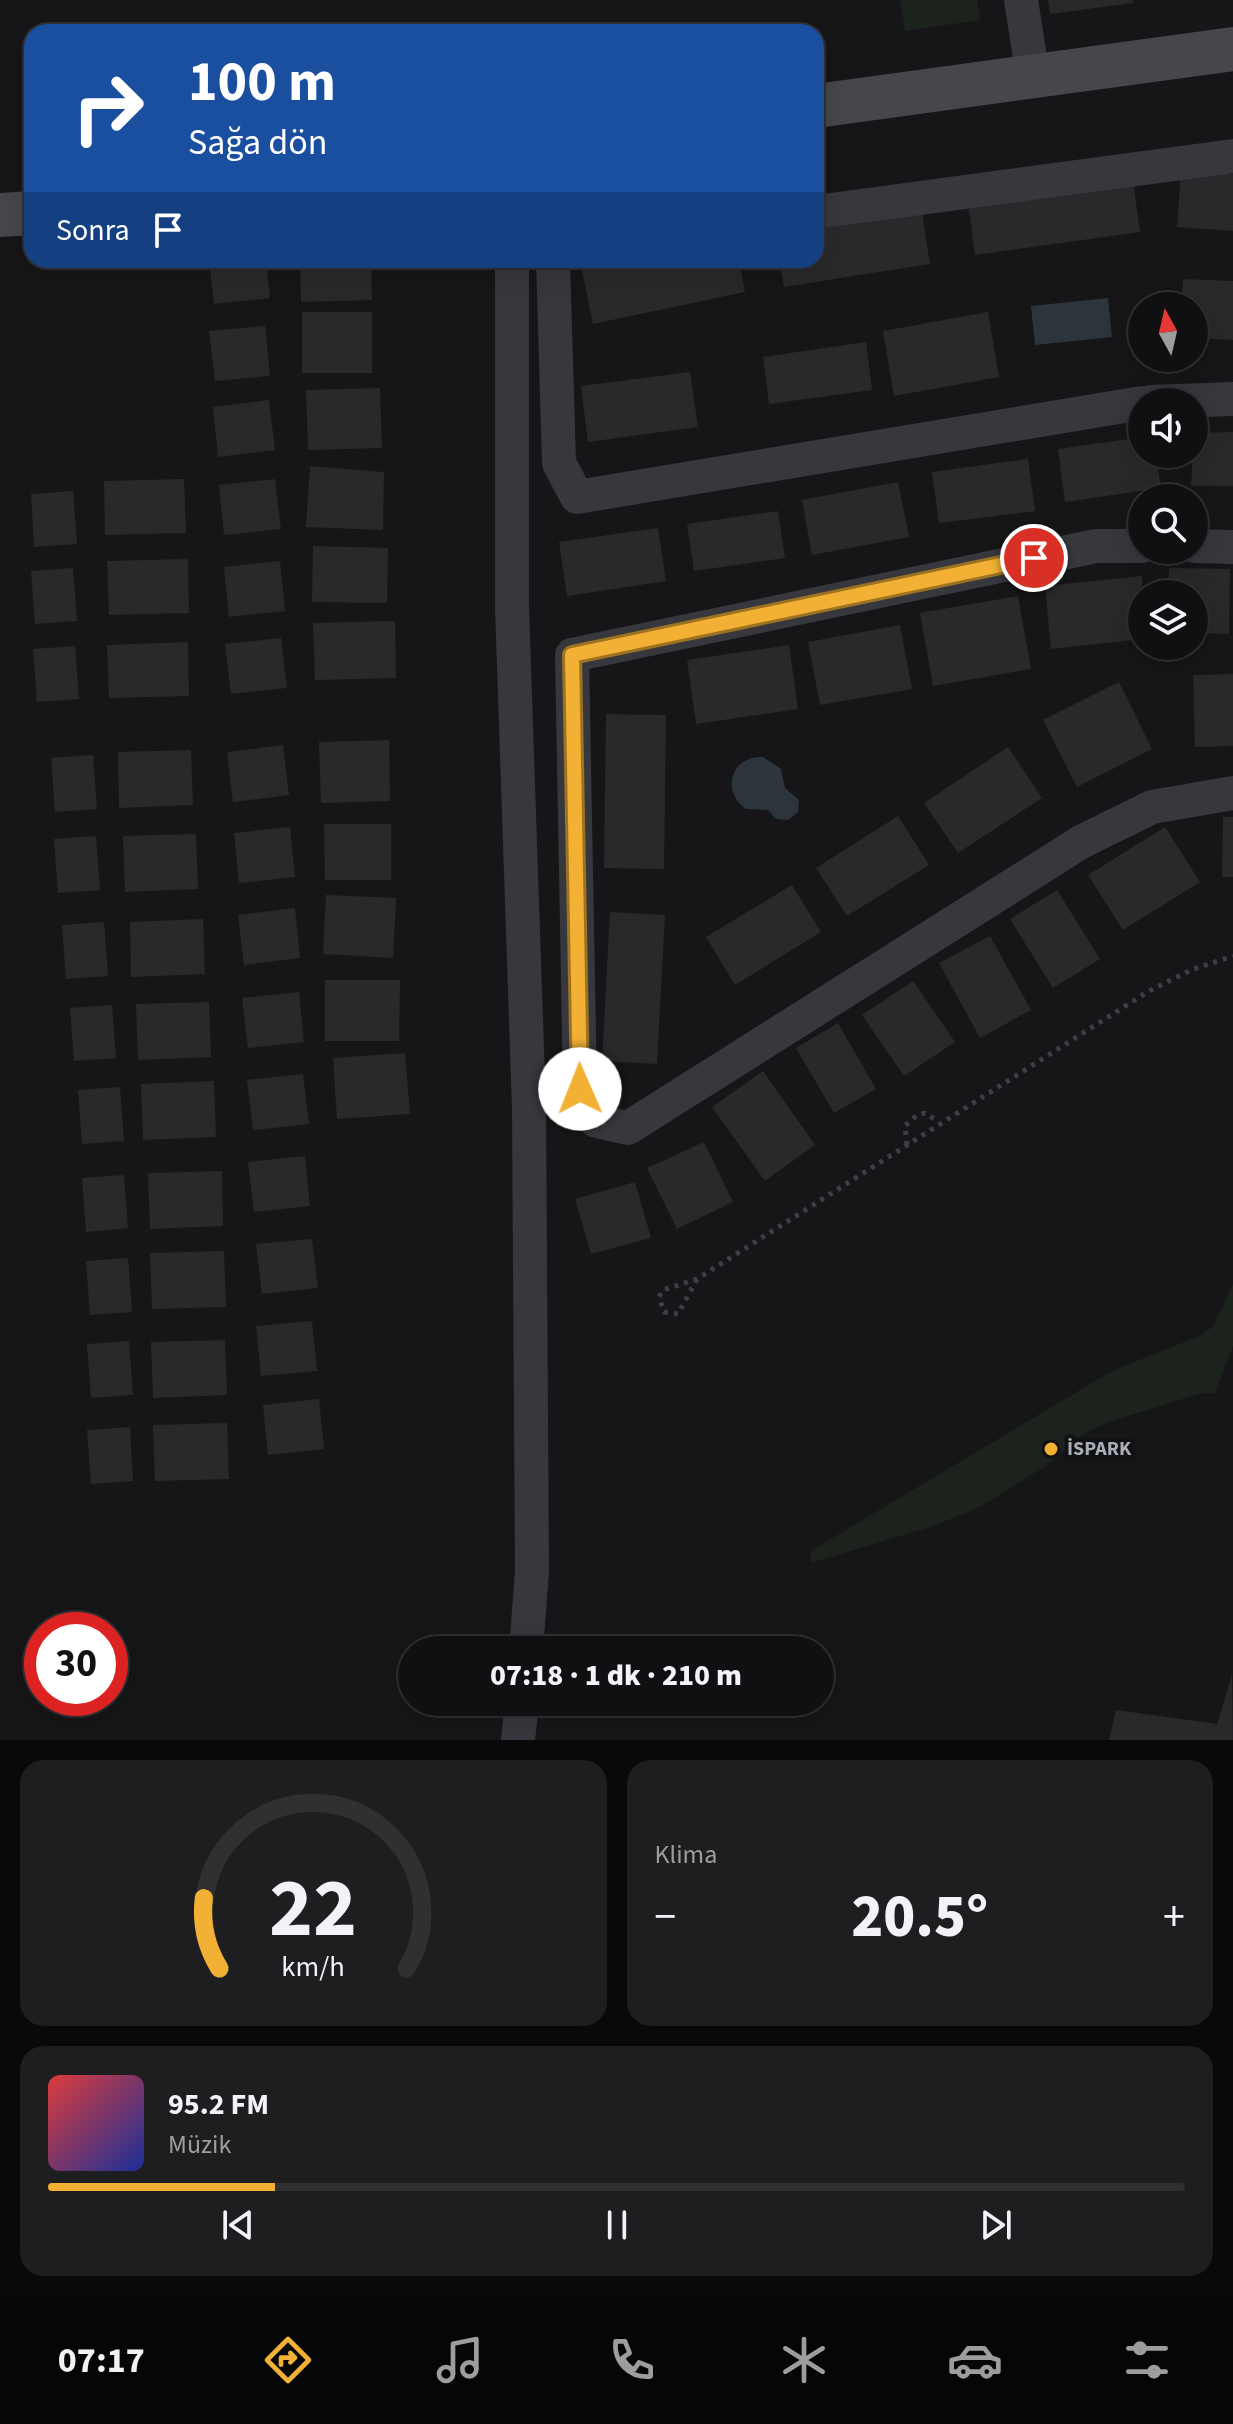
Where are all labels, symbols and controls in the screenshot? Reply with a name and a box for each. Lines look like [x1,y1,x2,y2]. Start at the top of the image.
text: 100 m [188,43,336,122]
icon: right [56,56,160,160]
text: Sağa dön [188,117,327,168]
icon: arrive [146,208,190,252]
text: Sonra [56,209,130,252]
north arrow [1128,292,1208,372]
map controls [1128,292,1208,660]
button: sound [1128,388,1208,468]
button: search [1128,484,1208,564]
pin [1000,524,1068,592]
icon: arrive [1012,536,1056,580]
button: layers [1128,580,1208,660]
position arrow [538,1047,622,1131]
place label: İSPARK [1067,1435,1132,1463]
marker: İSPARK [1042,1440,1060,1458]
speed limit sign: 30 [24,1612,128,1716]
text: 07:18 · 1 dk · 210 m [490,1654,742,1697]
text: Klima [655,1836,717,1873]
text: 22 [269,1850,357,1968]
text: 20.5° [851,1875,988,1960]
text: − [655,1886,676,1949]
text: + [1163,1886,1185,1949]
text: km/h [282,1947,345,1987]
text: 95.2 FM [168,2083,269,2126]
text: Müzik [168,2126,231,2163]
icon: previous [216,2203,260,2247]
icon: pause [595,2203,639,2247]
icon: next [974,2203,1018,2247]
icon: directions [260,2332,316,2388]
icon: music [432,2332,488,2388]
icon: phone [604,2332,660,2388]
icon: climate [776,2332,832,2388]
icon: car [947,2332,1003,2388]
icon: filters [1119,2332,1175,2388]
text: 07:17 [58,2335,145,2386]

